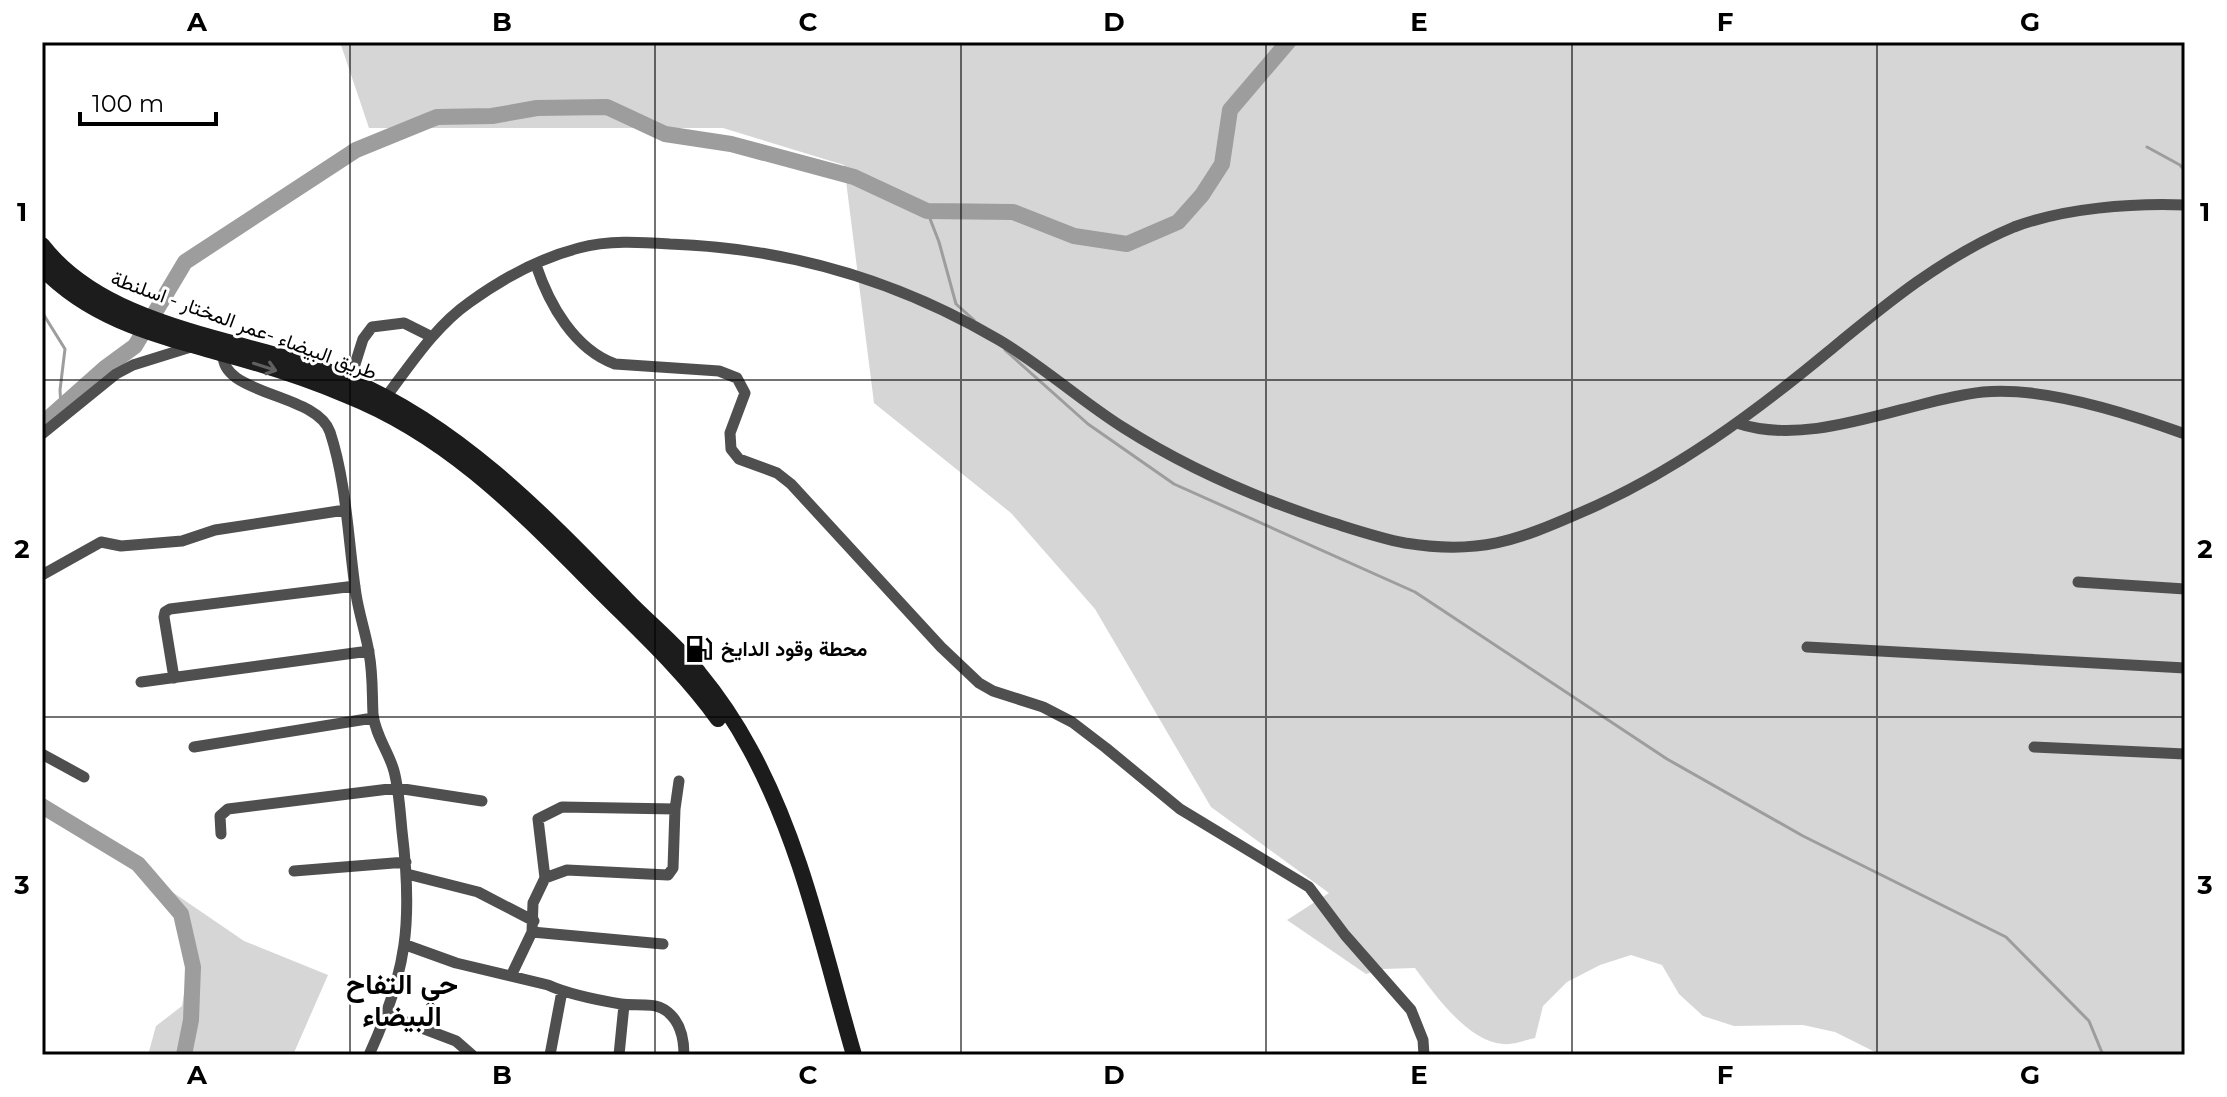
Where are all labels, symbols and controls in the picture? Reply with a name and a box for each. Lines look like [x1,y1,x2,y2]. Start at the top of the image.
text: A [186,6,208,38]
text: B [492,6,512,38]
text: C [799,6,818,38]
text: D [1103,6,1125,38]
text: E [1410,6,1428,38]
text: F [1717,6,1733,38]
text: G [2020,6,2040,38]
scale bar [80,76,216,126]
text: 100 m [92,89,164,118]
text: 1 [17,196,27,228]
text: 1 [2200,196,2210,228]
street label: طريق البيضاء -عمر المختار - اسلنطة [107,266,380,385]
one-way arrow [251,360,277,375]
text: 2 [14,533,30,565]
text: 2 [2197,533,2213,565]
fuel station icon: محطة وقود الدايخ [684,634,714,664]
place label: محطة وقود الدايخ [721,637,867,663]
text: 3 [13,869,30,901]
text: 3 [2196,869,2213,901]
district label: حي التفاح البيضاء [346,967,458,1033]
text: A [186,1059,208,1091]
text: B [492,1059,512,1091]
text: C [799,1059,818,1091]
text: D [1103,1059,1125,1091]
text: E [1410,1059,1428,1091]
text: F [1717,1059,1733,1091]
text: G [2020,1059,2040,1091]

